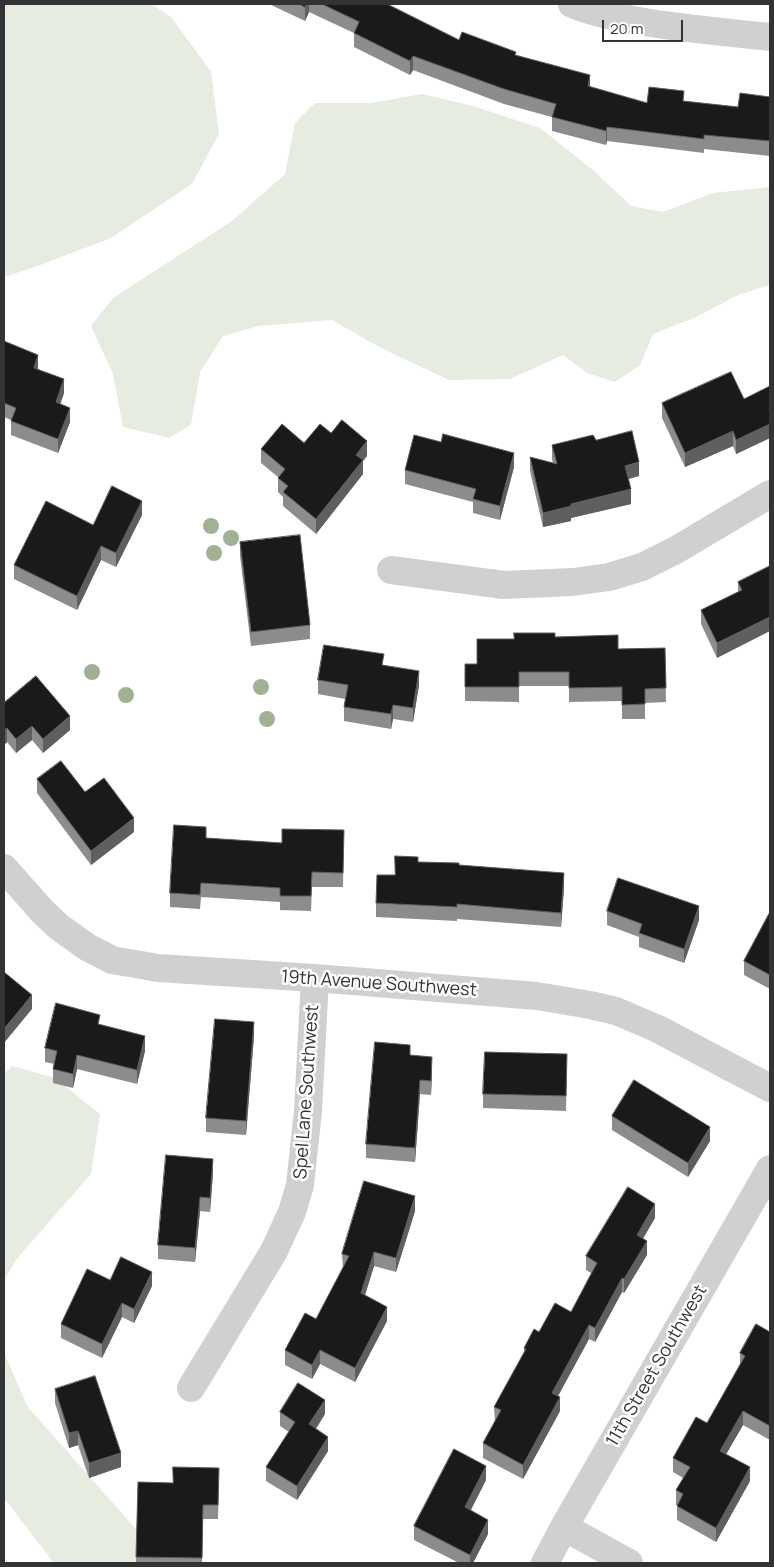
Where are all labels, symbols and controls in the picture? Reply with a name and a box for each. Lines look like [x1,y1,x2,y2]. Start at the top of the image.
scale bar [604,10,685,42]
text: 20 m [610,18,643,39]
street label: 19th Avenue Southwest [281,966,477,1002]
street label: Spel Lane Southwest [290,1004,324,1180]
street label: 11th Street Southwest [602,1281,712,1451]

